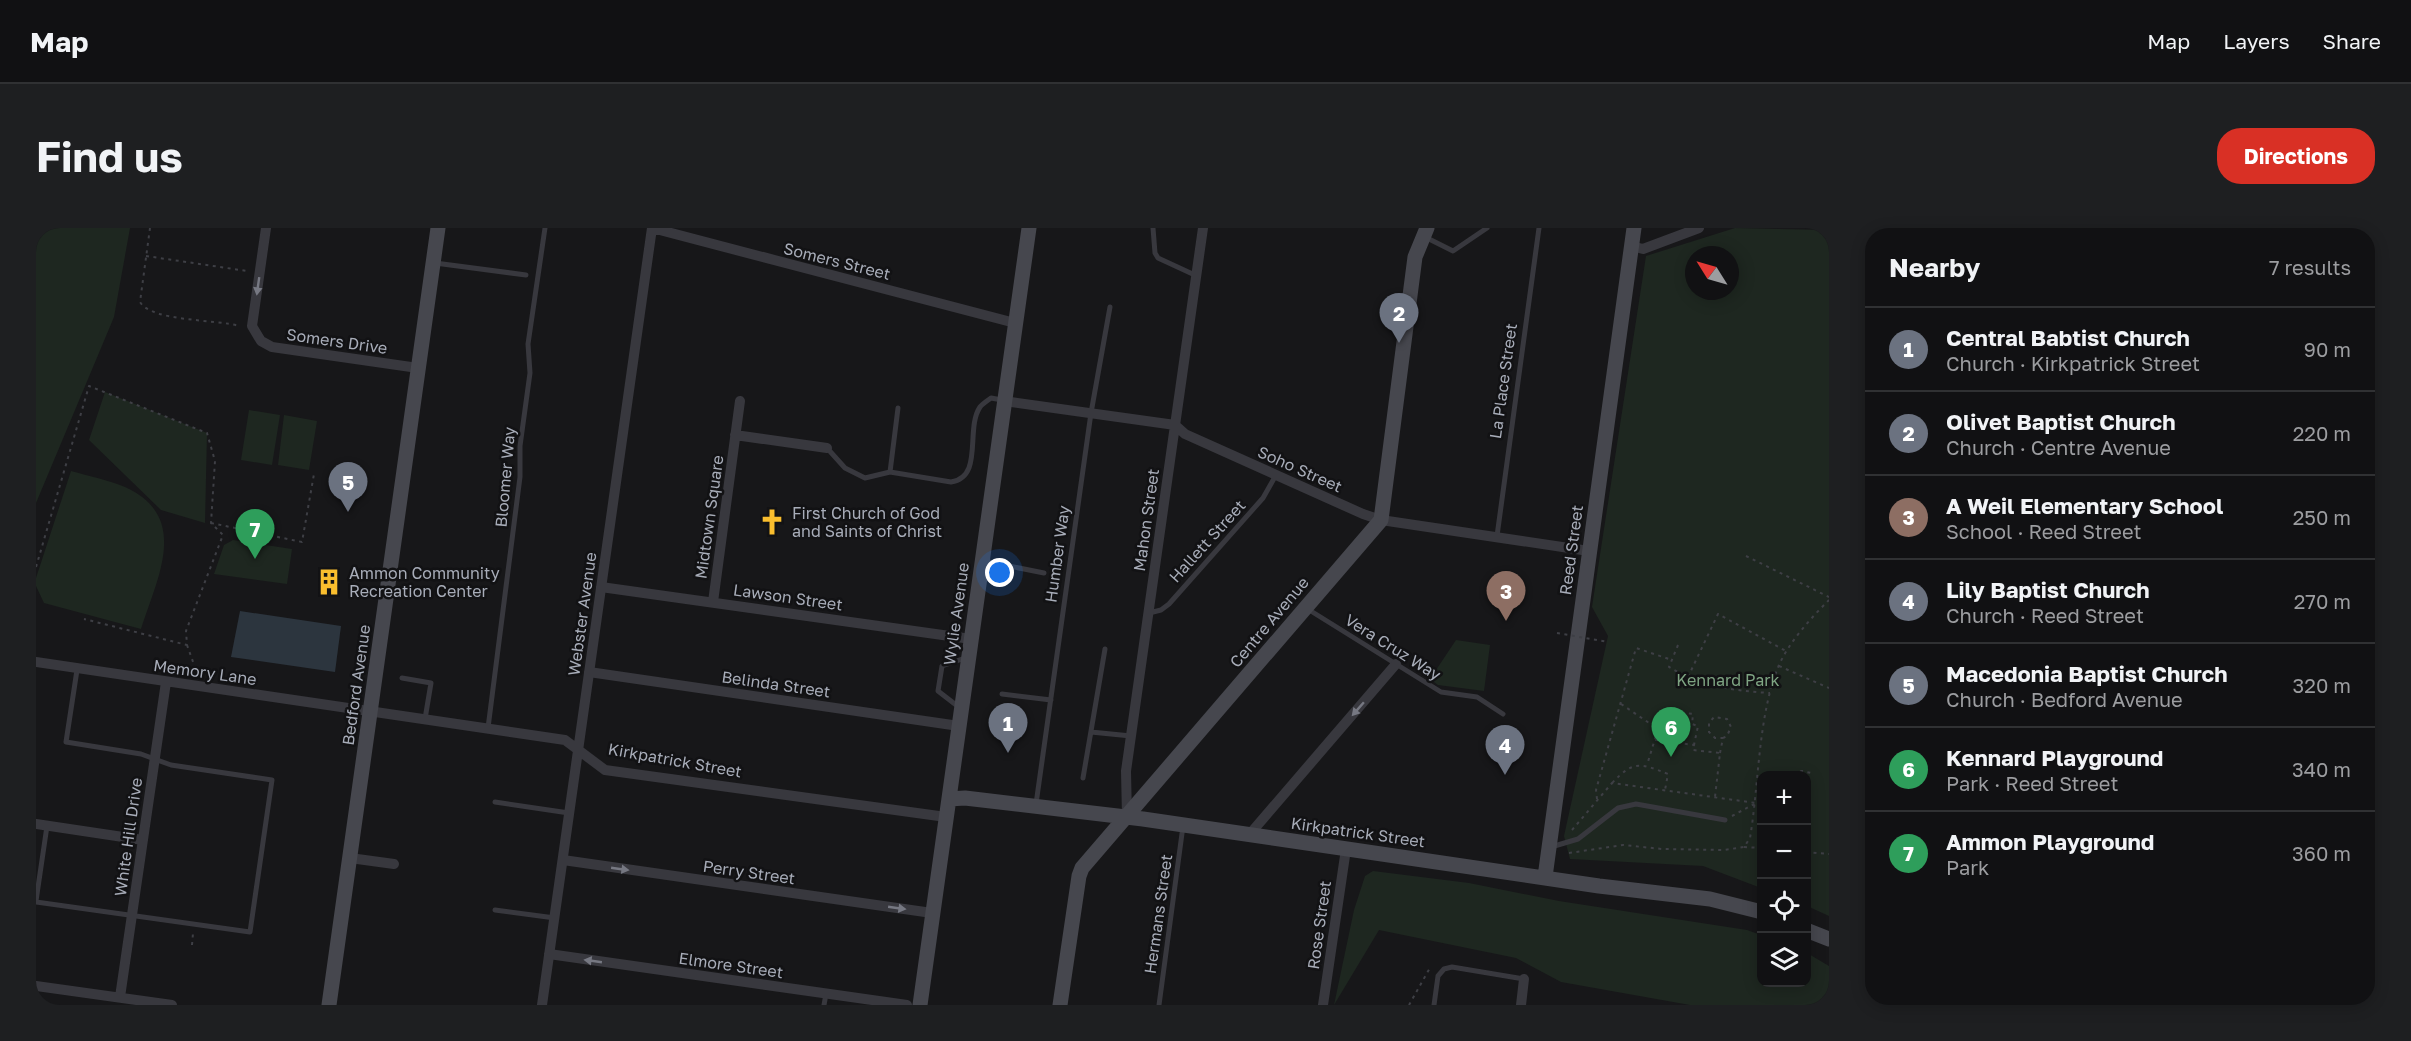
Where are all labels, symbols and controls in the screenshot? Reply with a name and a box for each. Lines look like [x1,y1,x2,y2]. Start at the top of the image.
text: Map [30,25,88,58]
text: Map [2147,28,2190,54]
text: Layers [2223,28,2290,54]
text: Share [2323,28,2381,54]
button: Directions [2217,128,2375,184]
text: Find us [36,131,183,181]
street label: Somers Street [782,238,892,284]
north arrow [1685,246,1739,300]
text: Nearby [1889,252,1980,283]
text: 7 results [2269,255,2351,279]
one-way arrow [253,277,262,296]
pin: 2 [1380,294,1418,343]
street label: La Place Street [1485,322,1521,440]
street label: Somers Drive [285,324,389,358]
text: Central Babtist Church [1946,324,2190,351]
text: 1 [1903,337,1914,361]
text: 90 m [2304,337,2351,361]
text: Church · Kirkpatrick Street [1946,351,2200,375]
text: Olivet Baptist Church [1946,408,2176,435]
text: 2 [1902,421,1915,445]
text: 220 m [2293,421,2351,445]
street label: Bloomer Way [491,426,519,528]
text: Church · Centre Avenue [1946,435,2171,459]
street label: Soho Street [1255,441,1345,497]
street label: Midtown Square [690,454,728,580]
pin: 5 [328,462,368,512]
street label: Mahon Street [1129,467,1163,573]
text: A Weil Elementary School [1946,492,2223,519]
street label: Hallett Street [1165,495,1249,587]
place label: First Church of God and Saints of Christ [792,503,942,541]
street label: Humber Way [1040,504,1074,604]
street label: Reed Street [1555,504,1587,596]
text: 3 [1902,505,1915,529]
text: 250 m [2293,505,2351,529]
church icon: First Church of God and Saints of Christ [757,507,787,537]
pin: 7 [236,510,274,559]
text: School · Reed Street [1946,519,2142,543]
street label: Webster Avenue [563,551,601,677]
your location [985,558,1014,587]
street label: Wylie Avenue [939,561,973,667]
place label: Ammon Community Recreation Center [349,563,500,601]
building icon: Ammon Community Recreation Center [314,567,344,597]
pin: 3 [1486,572,1526,621]
street label: Centre Avenue [1225,573,1313,671]
text: Lily Baptist Church [1946,576,2149,603]
street label: Lawson Street [732,579,844,615]
text: 4 [1902,589,1915,613]
text: 270 m [2294,589,2351,613]
text: Church · Reed Street [1946,603,2144,627]
street label: Vera Cruz Way [1341,609,1445,685]
street label: Bedford Avenue [338,623,374,747]
street label: Memory Lane [152,655,258,689]
text: Macedonia Baptist Church [1946,660,2228,687]
street label: Belinda Street [720,666,832,702]
park label: Kennard Park [1676,670,1780,690]
text: 5 [1902,673,1915,697]
text: 320 m [2293,673,2351,697]
text: Church · Bedford Avenue [1946,687,2183,711]
one-way arrow [1352,701,1365,716]
pin: 1 [988,704,1028,753]
pin: 6 [1652,708,1690,757]
pin: 4 [1486,726,1524,775]
street label: Kirkpatrick Street [607,738,743,782]
text: Kennard Playground [1946,744,2163,771]
text: 6 [1902,757,1915,781]
text: 340 m [2292,757,2351,781]
map controls [1757,771,1811,987]
button: + [1757,771,1811,825]
text: Park · Reed Street [1946,771,2118,795]
street label: White Hill Drive [110,776,146,898]
street label: Kirkpatrick Street [1290,813,1426,851]
button: − [1757,825,1811,879]
text: Ammon Playground [1946,828,2154,855]
text: 7 [1903,841,1914,865]
text: 360 m [2292,841,2351,865]
street label: Hermans Street [1140,853,1176,975]
text: Park [1946,855,1989,879]
street label: Perry Street [702,856,796,888]
one-way arrow [611,864,630,873]
street label: Rose Street [1303,879,1335,971]
button: locate [1757,879,1811,933]
one-way arrow [888,903,907,913]
button: layers [1757,933,1811,987]
street label: Elmore Street [677,948,785,982]
one-way arrow [583,956,602,965]

